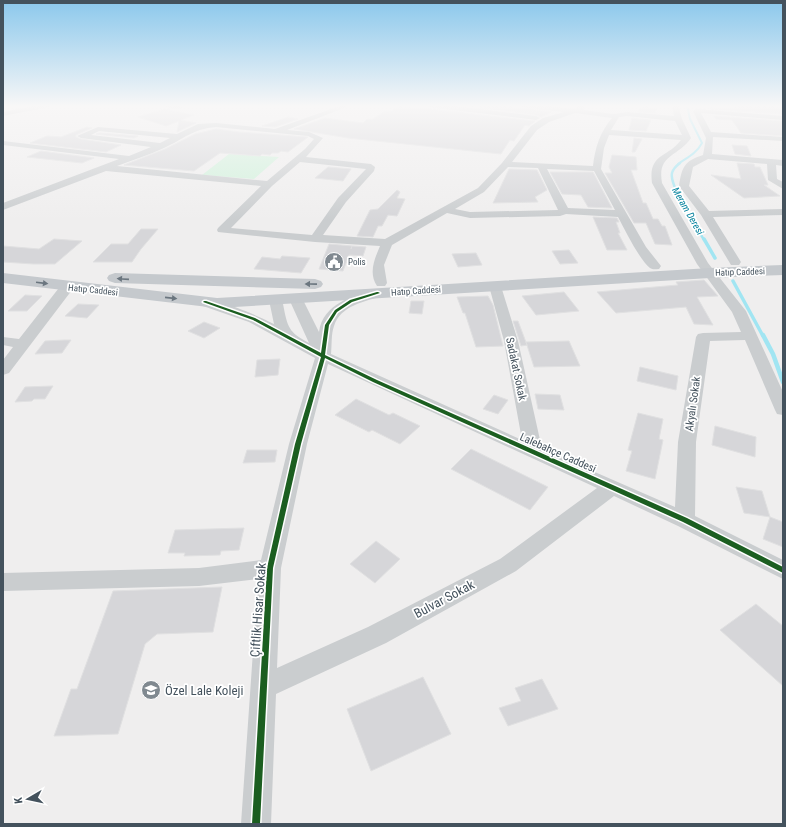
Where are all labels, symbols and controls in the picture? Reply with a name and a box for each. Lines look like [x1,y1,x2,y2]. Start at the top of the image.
water label: Meram Deresi [670,185,706,237]
public building icon: Polis [323,251,345,273]
place label: Polis [348,257,366,267]
street label: Hatıp Caddesi [715,266,765,278]
one-way arrow [116,276,129,282]
one-way arrow [36,280,48,287]
one-way arrow [305,281,317,288]
street label: Hatıp Caddesi [68,282,118,298]
street label: Hatıp Caddesi [391,284,441,298]
one-way arrow [165,295,177,302]
street label: Sadakat Sokak [503,336,529,402]
street label: Akyalı Sokak [683,376,703,432]
street label: Lalebahçe Caddesi [518,430,598,476]
street label: Çiftlik Hisar Sokak [247,562,269,658]
street label: Bulvar Sokak [411,577,477,621]
school or university icon: Özel Lale Koleji [140,679,162,701]
place label: Özel Lale Koleji [165,683,243,698]
north arrow [8,779,48,819]
text: K [12,796,26,805]

